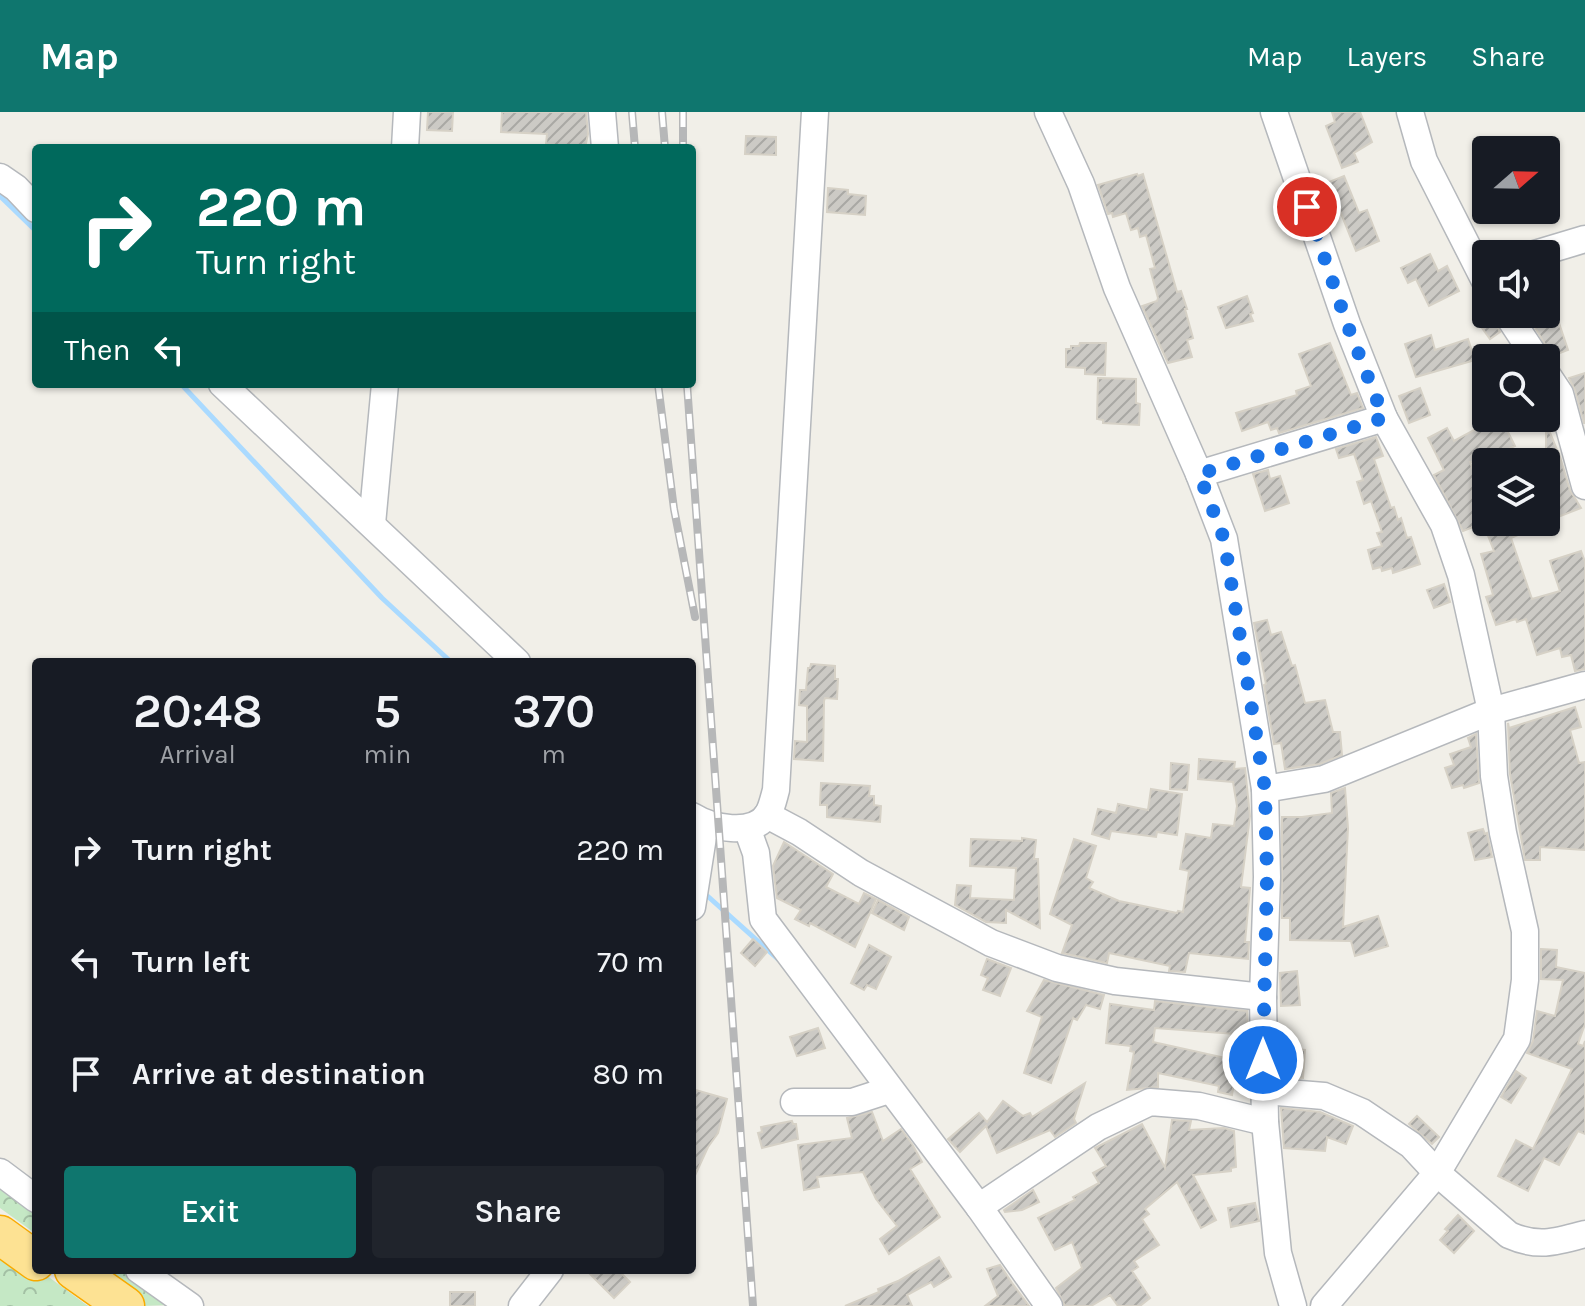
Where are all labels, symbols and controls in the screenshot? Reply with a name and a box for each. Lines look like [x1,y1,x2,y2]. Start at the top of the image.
text: Map [40,34,119,79]
text: Map [1247,40,1302,73]
text: Layers [1346,40,1427,73]
text: Share [1471,40,1545,73]
north arrow [1472,136,1560,224]
map controls [1472,136,1560,536]
pin [1273,173,1341,241]
text: 220 m [196,174,367,239]
icon: right [64,176,168,280]
icon: arrive [1285,185,1329,229]
button: sound [1472,240,1560,328]
text: Turn right [196,241,356,283]
icon: left [147,328,191,372]
text: Then [64,332,131,368]
button: search [1472,344,1560,432]
button: layers [1472,448,1560,536]
text: 20:48 [133,683,263,739]
text: 5 [374,683,401,739]
text: 370 [512,683,595,739]
text: Arrival [160,739,236,770]
text: min [364,739,411,770]
text: m [541,739,566,770]
icon: right [64,828,108,872]
text: Turn right [132,832,272,868]
text: 220 m [576,832,664,868]
icon: left [64,940,108,984]
text: Turn left [132,944,250,980]
text: 70 m [597,944,664,980]
position arrow [1221,1018,1305,1102]
icon: arrive [64,1052,108,1096]
text: Arrive at destination [132,1056,426,1092]
text: 80 m [593,1056,664,1092]
button: Exit [64,1166,356,1258]
button: Share [372,1166,664,1258]

